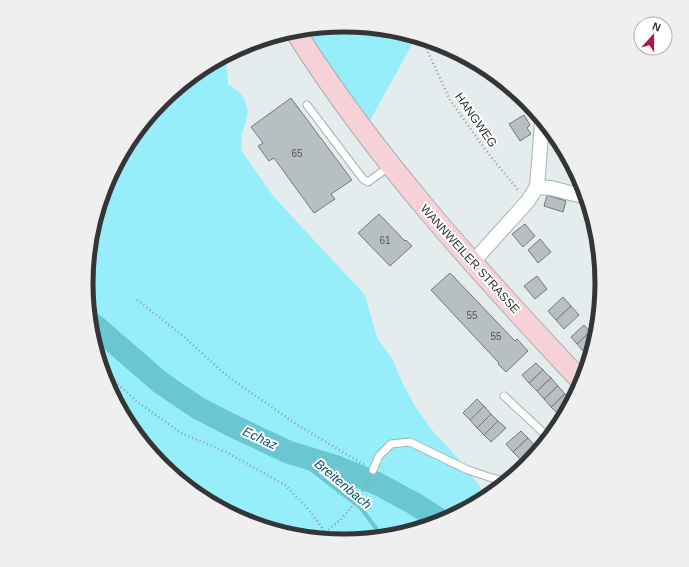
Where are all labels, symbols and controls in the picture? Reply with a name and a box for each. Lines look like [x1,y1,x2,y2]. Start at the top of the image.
north arrow [633,16,673,56]
text: N [651,20,662,34]
street label: HANGWEG [452,90,500,150]
house number: 65 [291,148,303,159]
street label: WANNWEILER STRASSE [417,202,523,316]
house number: 61 [379,235,391,246]
house number: 55 [466,310,478,321]
house number: 55 [490,331,502,342]
water label: Echaz [240,423,280,453]
water label: Breitenbach [312,456,374,512]

